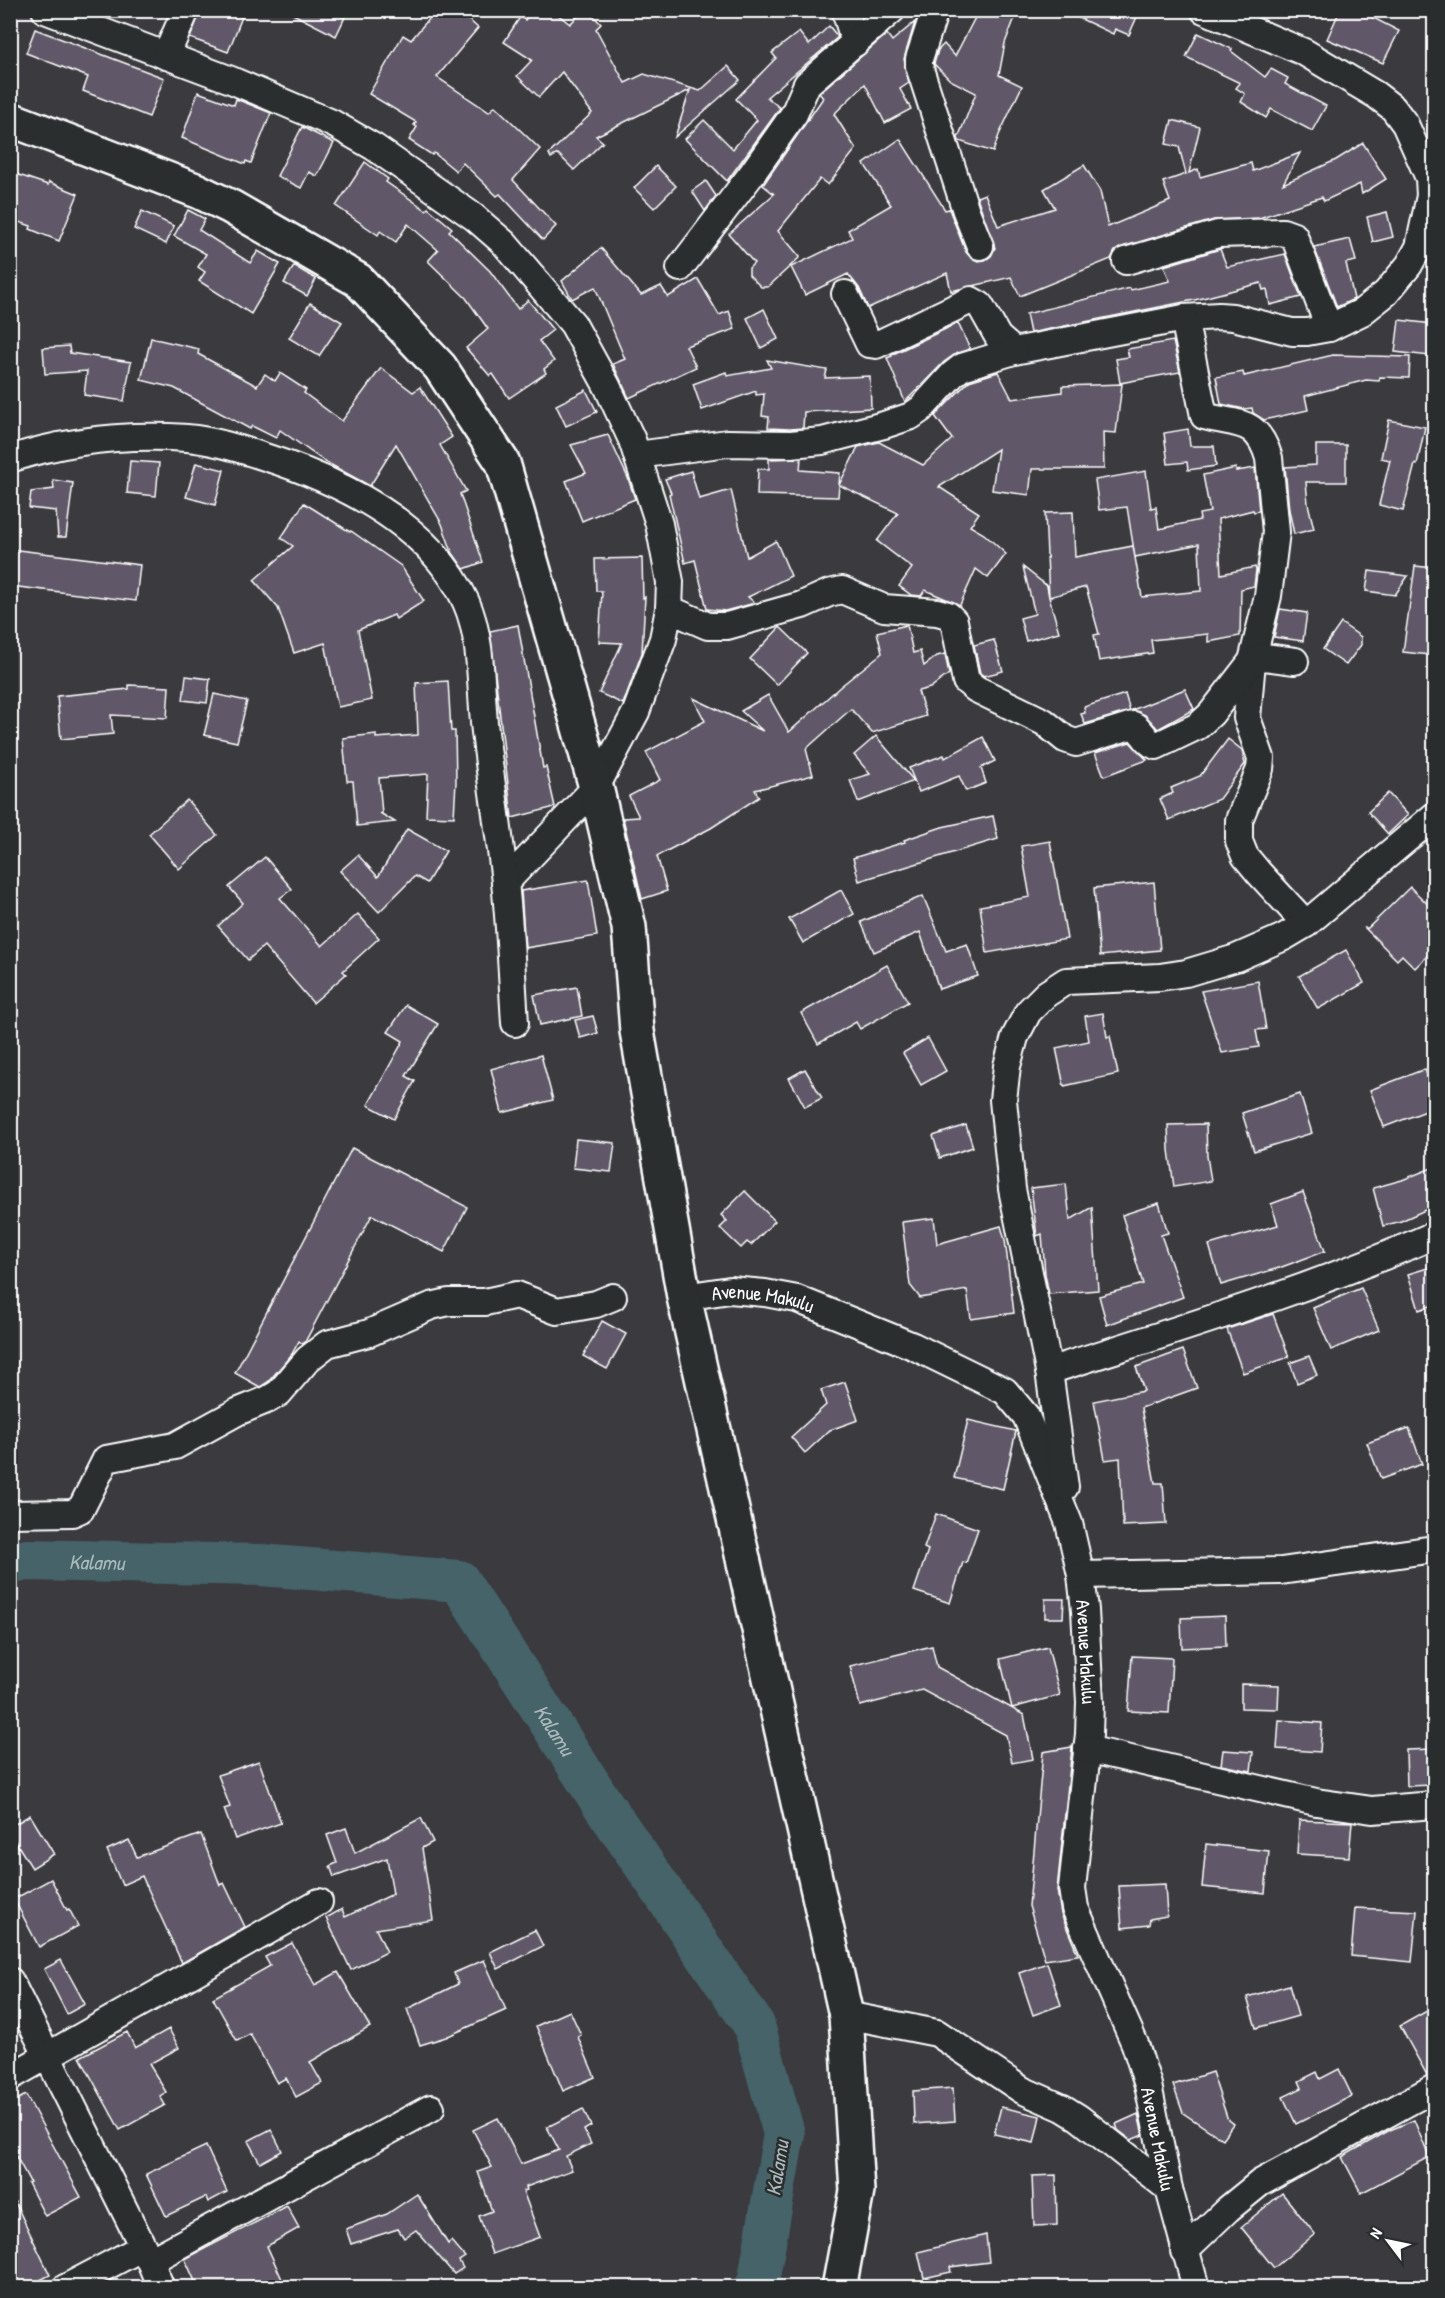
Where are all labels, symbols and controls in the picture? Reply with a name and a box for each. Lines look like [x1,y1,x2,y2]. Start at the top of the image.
street label: Avenue Makulu [709,1276,819,1318]
water label: Kalamu [68,1546,126,1577]
street label: Avenue Makulu [1070,1598,1104,1705]
water label: Kalamu [527,1698,583,1762]
street label: Avenue Makulu [1135,2085,1182,2193]
water label: Kalamu [758,2137,796,2198]
north arrow [1358,2211,1418,2271]
text: N [1364,2223,1387,2242]

